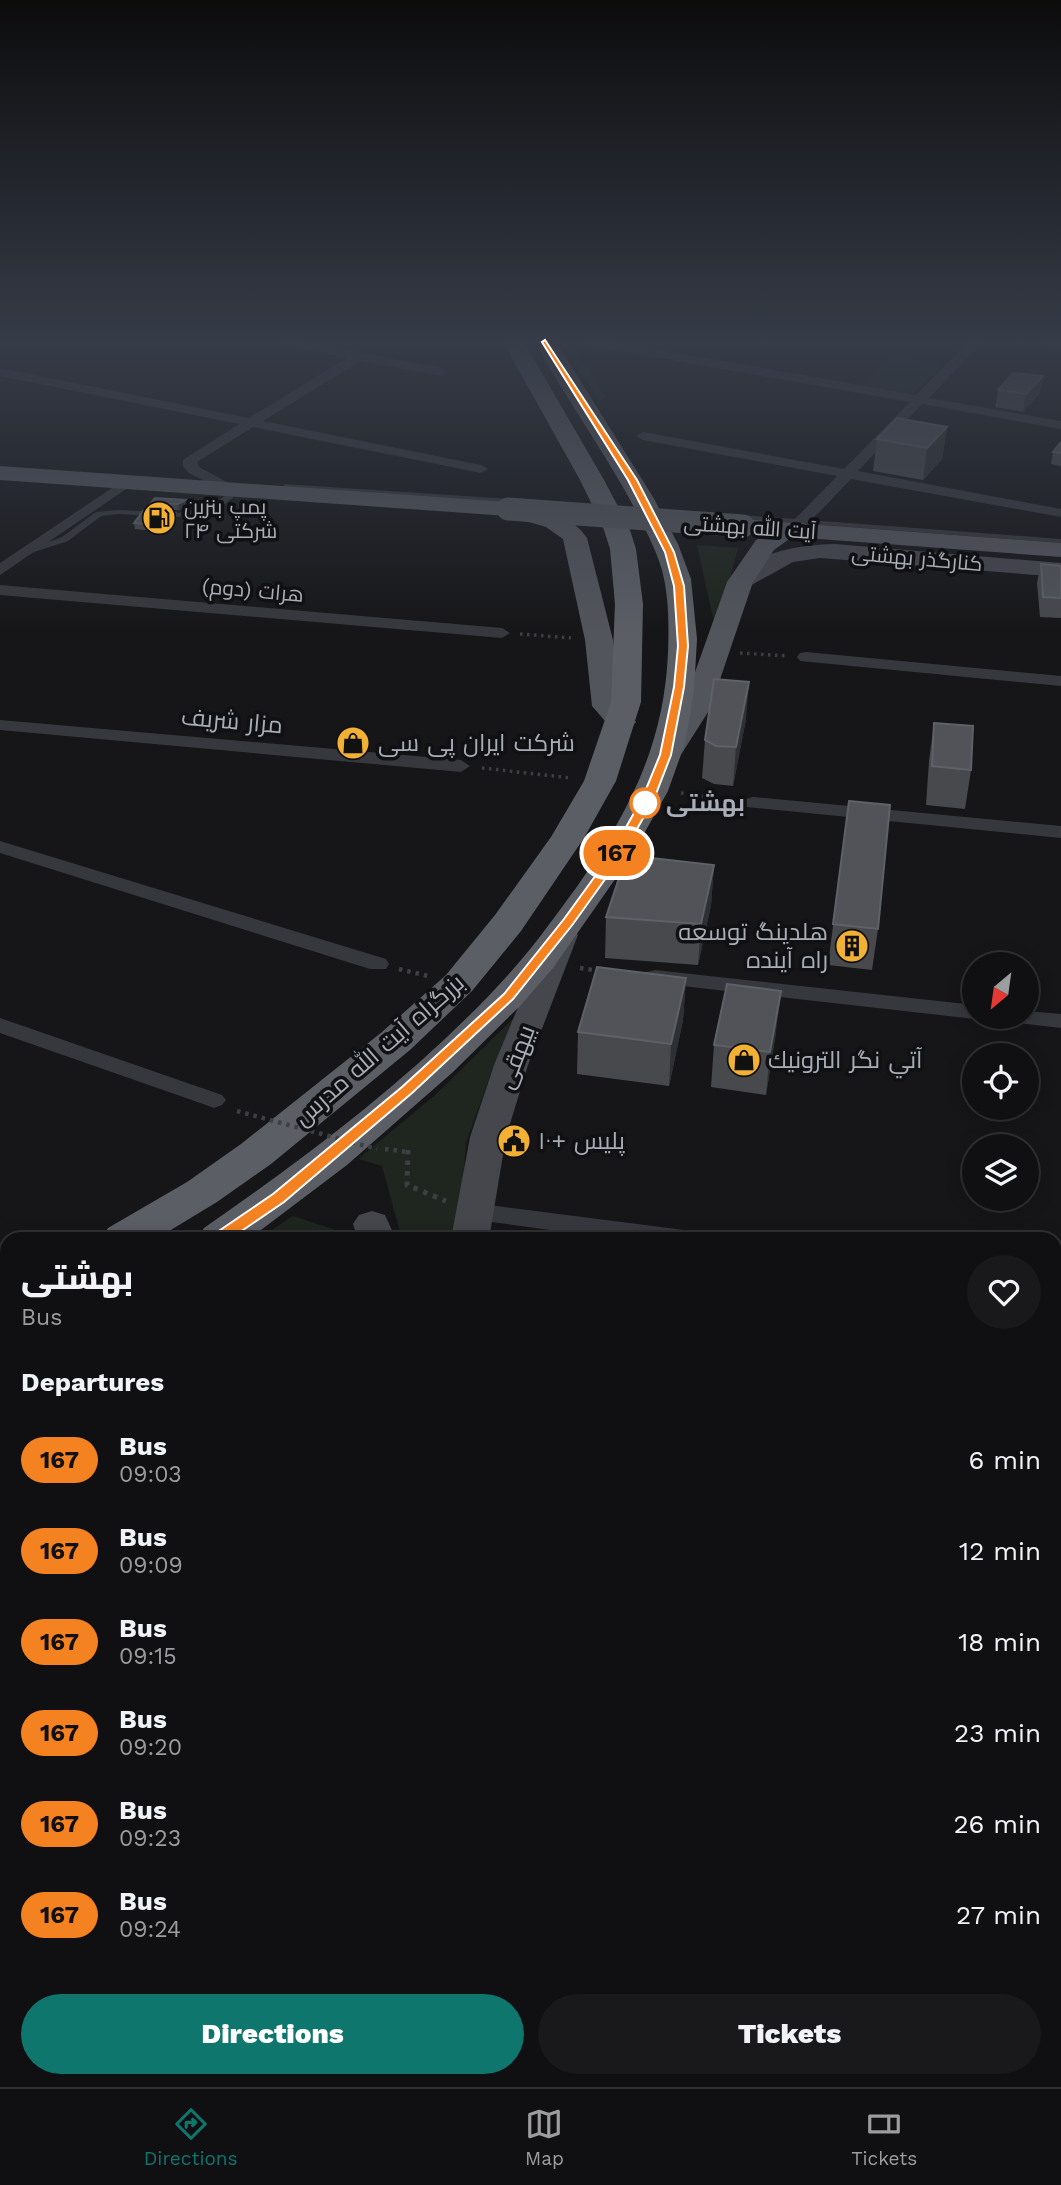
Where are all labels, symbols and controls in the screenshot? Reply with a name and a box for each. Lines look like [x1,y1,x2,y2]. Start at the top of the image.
place label: پمپ بنزین شرکتی ۲۴ [184,494,277,544]
fuel station icon: پمپ بنزین شرکتی ۲۴ [140,499,178,537]
street label: آیت الله بهشتی [683,509,818,545]
street label: کنارگذر بهشتی [850,540,984,577]
street label: هرات (دوم) [201,573,305,609]
street label: مزار شریف [180,703,284,739]
shop icon: شرکت ایران پی سی [334,724,372,762]
place label: شرکت ایران پی سی [378,729,575,759]
marker: بهشتی [630,788,660,818]
place label: بهشتی [666,789,745,817]
line badge: 167 [577,830,657,876]
text: 167 [597,839,637,867]
place label: هلدینگ توسعه راه آینده [678,918,828,974]
building icon: هلدینگ توسعه راه آینده [833,927,871,965]
north arrow [962,952,1040,1029]
map controls [962,952,1039,1211]
street label: بزرگراه آیت الله مدرس [287,967,470,1131]
street label: بیهقی [491,1021,541,1093]
shop icon: آتي نگر الترونيك [725,1041,763,1079]
button: locate [962,1043,1039,1120]
place label: آتي نگر الترونيك [768,1046,923,1079]
public building icon: پلیس +۱٠ [495,1122,533,1160]
place label: پلیس +۱٠ [538,1127,625,1157]
button: layers [962,1134,1039,1211]
button: heart [967,1255,1041,1329]
text: بهشتی [21,1258,133,1297]
text: Bus [21,1304,62,1331]
text: Departures [21,1367,164,1397]
text: Bus [119,1431,167,1461]
text: 6 min [969,1445,1041,1475]
text: 167 [40,1446,79,1474]
text: 09:03 [119,1461,182,1488]
text: Bus [119,1522,167,1552]
text: 12 min [959,1536,1041,1566]
text: 167 [40,1537,79,1565]
text: 09:09 [119,1552,183,1579]
text: Bus [119,1613,167,1643]
text: 18 min [958,1627,1041,1657]
text: 167 [40,1628,79,1656]
text: 09:15 [119,1643,177,1670]
text: Bus [119,1704,167,1734]
text: 23 min [954,1718,1041,1748]
text: 167 [40,1719,79,1747]
text: 09:20 [119,1734,182,1761]
text: Bus [119,1795,167,1825]
text: 26 min [953,1809,1041,1839]
text: 167 [40,1810,79,1838]
text: 09:23 [119,1825,181,1852]
text: Bus [119,1886,167,1916]
text: 27 min [956,1900,1041,1930]
text: 167 [40,1901,79,1929]
text: 09:24 [119,1916,181,1943]
button: Directions [21,1994,524,2074]
button: Tickets [538,1994,1041,2074]
tab: Directions [144,2105,238,2170]
tab: Map [525,2105,564,2170]
tab: Tickets [851,2105,917,2170]

